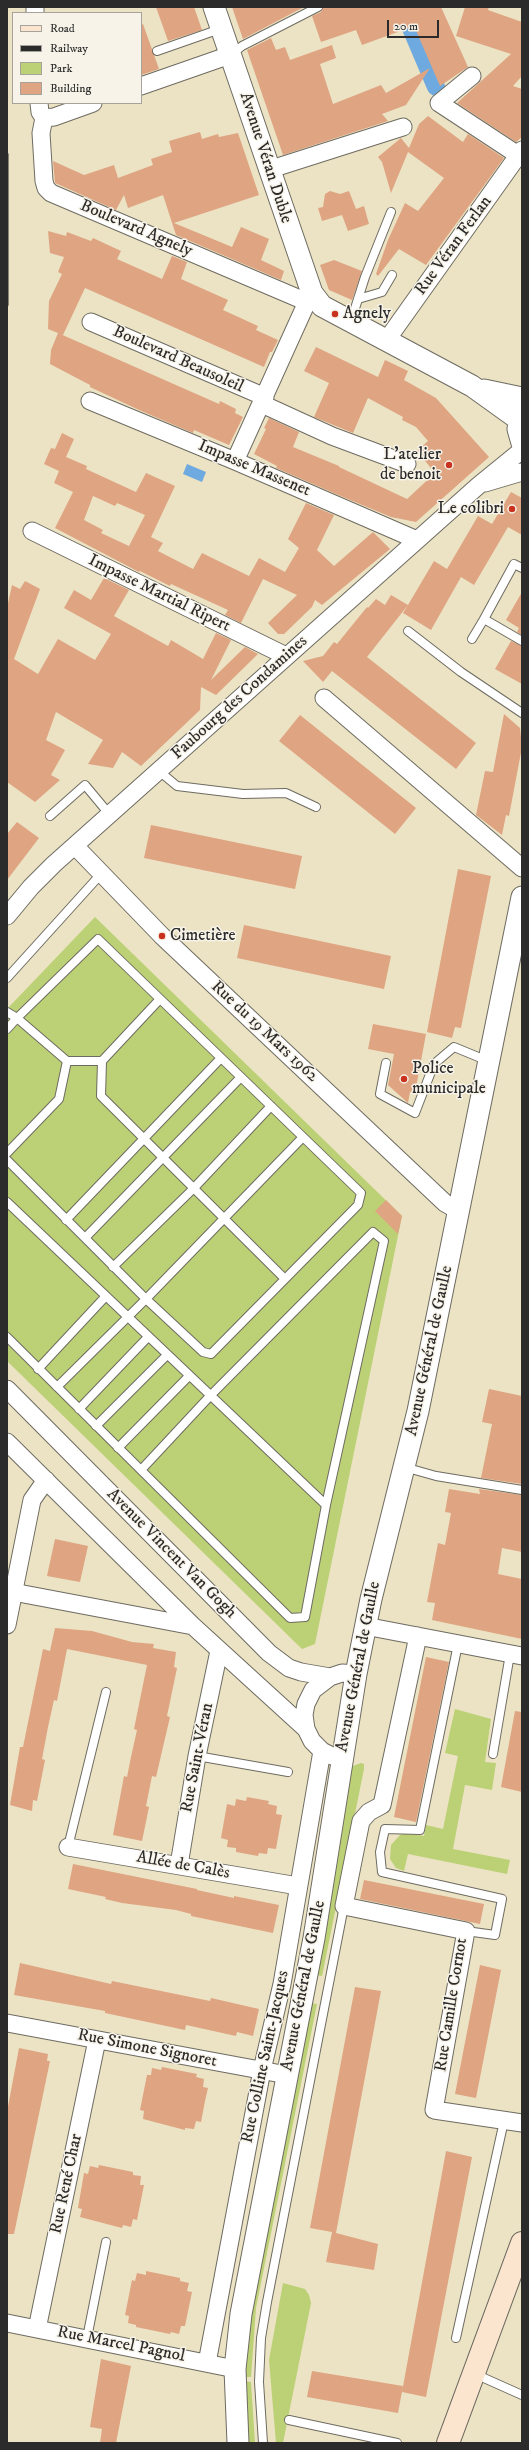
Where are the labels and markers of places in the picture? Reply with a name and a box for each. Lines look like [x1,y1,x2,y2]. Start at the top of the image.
place label: Agnely [343,304,391,324]
marker: Agnely [330,309,340,319]
place label: L'atelier de benoit [380,445,441,485]
marker: L'atelier de benoit [444,460,454,470]
place label: Le colibri [437,499,504,519]
marker: Le colibri [507,504,517,514]
place label: Cimetière [170,926,236,946]
marker: Cimetière [157,931,167,941]
place label: Police municipale [412,1059,486,1099]
marker: Police municipale [399,1074,409,1084]

